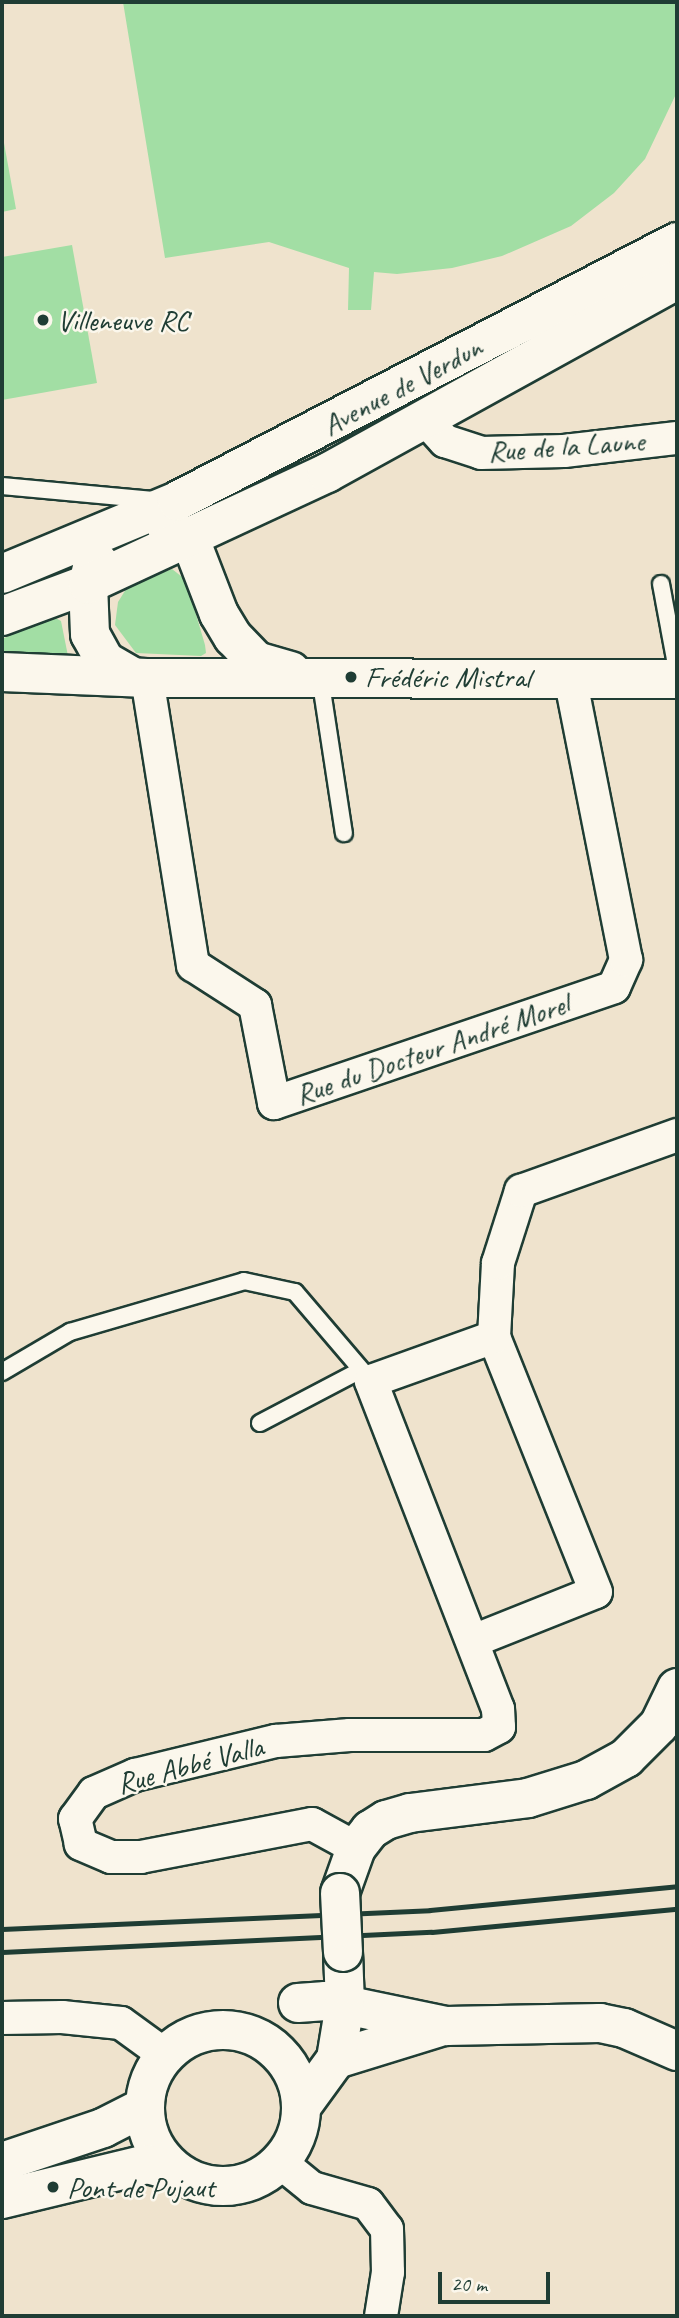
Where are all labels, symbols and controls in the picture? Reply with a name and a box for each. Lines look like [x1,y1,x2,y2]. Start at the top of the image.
place label: Villeneuve RC [57,302,189,338]
marker: Villeneuve RC [35,312,51,328]
street label: Avenue de Verdun [316,329,488,443]
street label: Rue de la Laune [486,423,646,469]
place label: Frédéric Mistral [365,659,530,695]
marker: Frédéric Mistral [343,669,359,685]
street label: Rue du Docteur André Morel [291,985,573,1113]
street label: Rue Abbé Valla [113,1728,267,1802]
place label: Pont de Pujaut [67,2169,213,2205]
marker: Pont de Pujaut [45,2179,61,2195]
scale bar [441,2258,553,2302]
text: 20 m [451,2271,487,2297]

